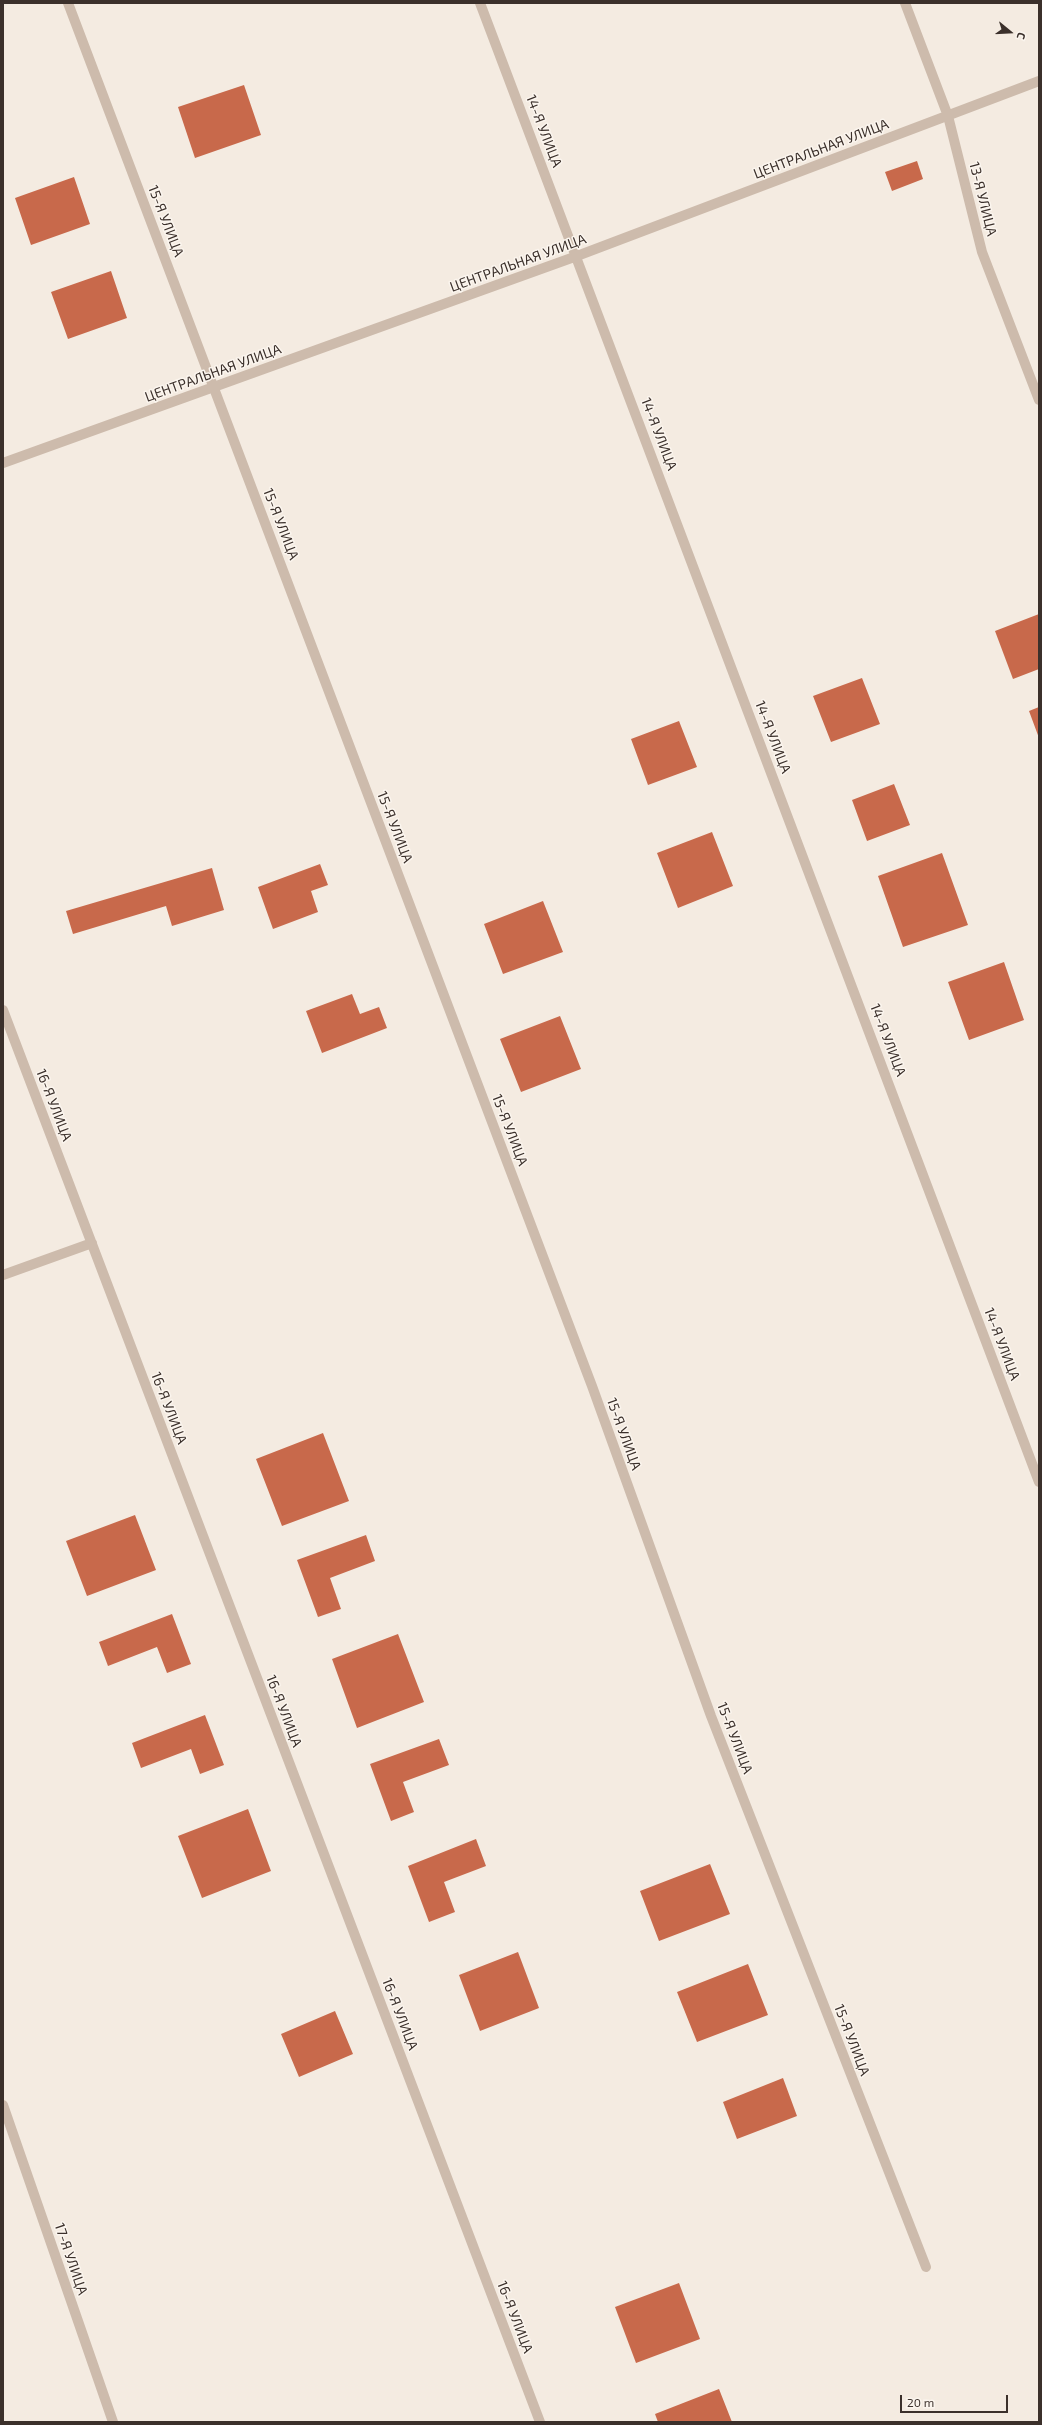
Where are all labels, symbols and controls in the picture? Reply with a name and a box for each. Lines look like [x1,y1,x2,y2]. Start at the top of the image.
north arrow [990,12,1030,52]
text: С [1015,31,1029,41]
street label: 14-Я УЛИЦА [522,92,566,170]
street label: ЦЕНТРАЛЬНАЯ УЛИЦА [751,115,891,183]
street label: 13-Я УЛИЦА [966,160,1000,238]
street label: 15-Я УЛИЦА [145,183,187,259]
street label: ЦЕНТРАЛЬНАЯ УЛИЦА [448,231,588,295]
street label: ЦЕНТРАЛЬНАЯ УЛИЦА [143,341,283,405]
street label: 14-Я УЛИЦА [637,395,681,473]
street label: 15-Я УЛИЦА [260,486,302,562]
street label: 14-Я УЛИЦА [751,698,795,776]
street label: 15-Я УЛИЦА [374,789,416,865]
street label: 14-Я УЛИЦА [866,1001,910,1079]
street label: 16-Я УЛИЦА [33,1067,75,1143]
street label: 15-Я УЛИЦА [489,1092,531,1168]
street label: 14-Я УЛИЦА [980,1305,1024,1383]
street label: 16-Я УЛИЦА [148,1370,190,1446]
street label: 15-Я УЛИЦА [603,1396,645,1472]
street label: 16-Я УЛИЦА [263,1673,305,1749]
street label: 15-Я УЛИЦА [714,1700,756,1776]
street label: 16-Я УЛИЦА [379,1976,421,2052]
street label: 15-Я УЛИЦА [831,2002,873,2078]
street label: 17-Я УЛИЦА [51,2221,91,2297]
street label: 16-Я УЛИЦА [494,2279,536,2355]
scale bar [902,2387,1010,2413]
text: 20 m [907,2395,934,2409]

